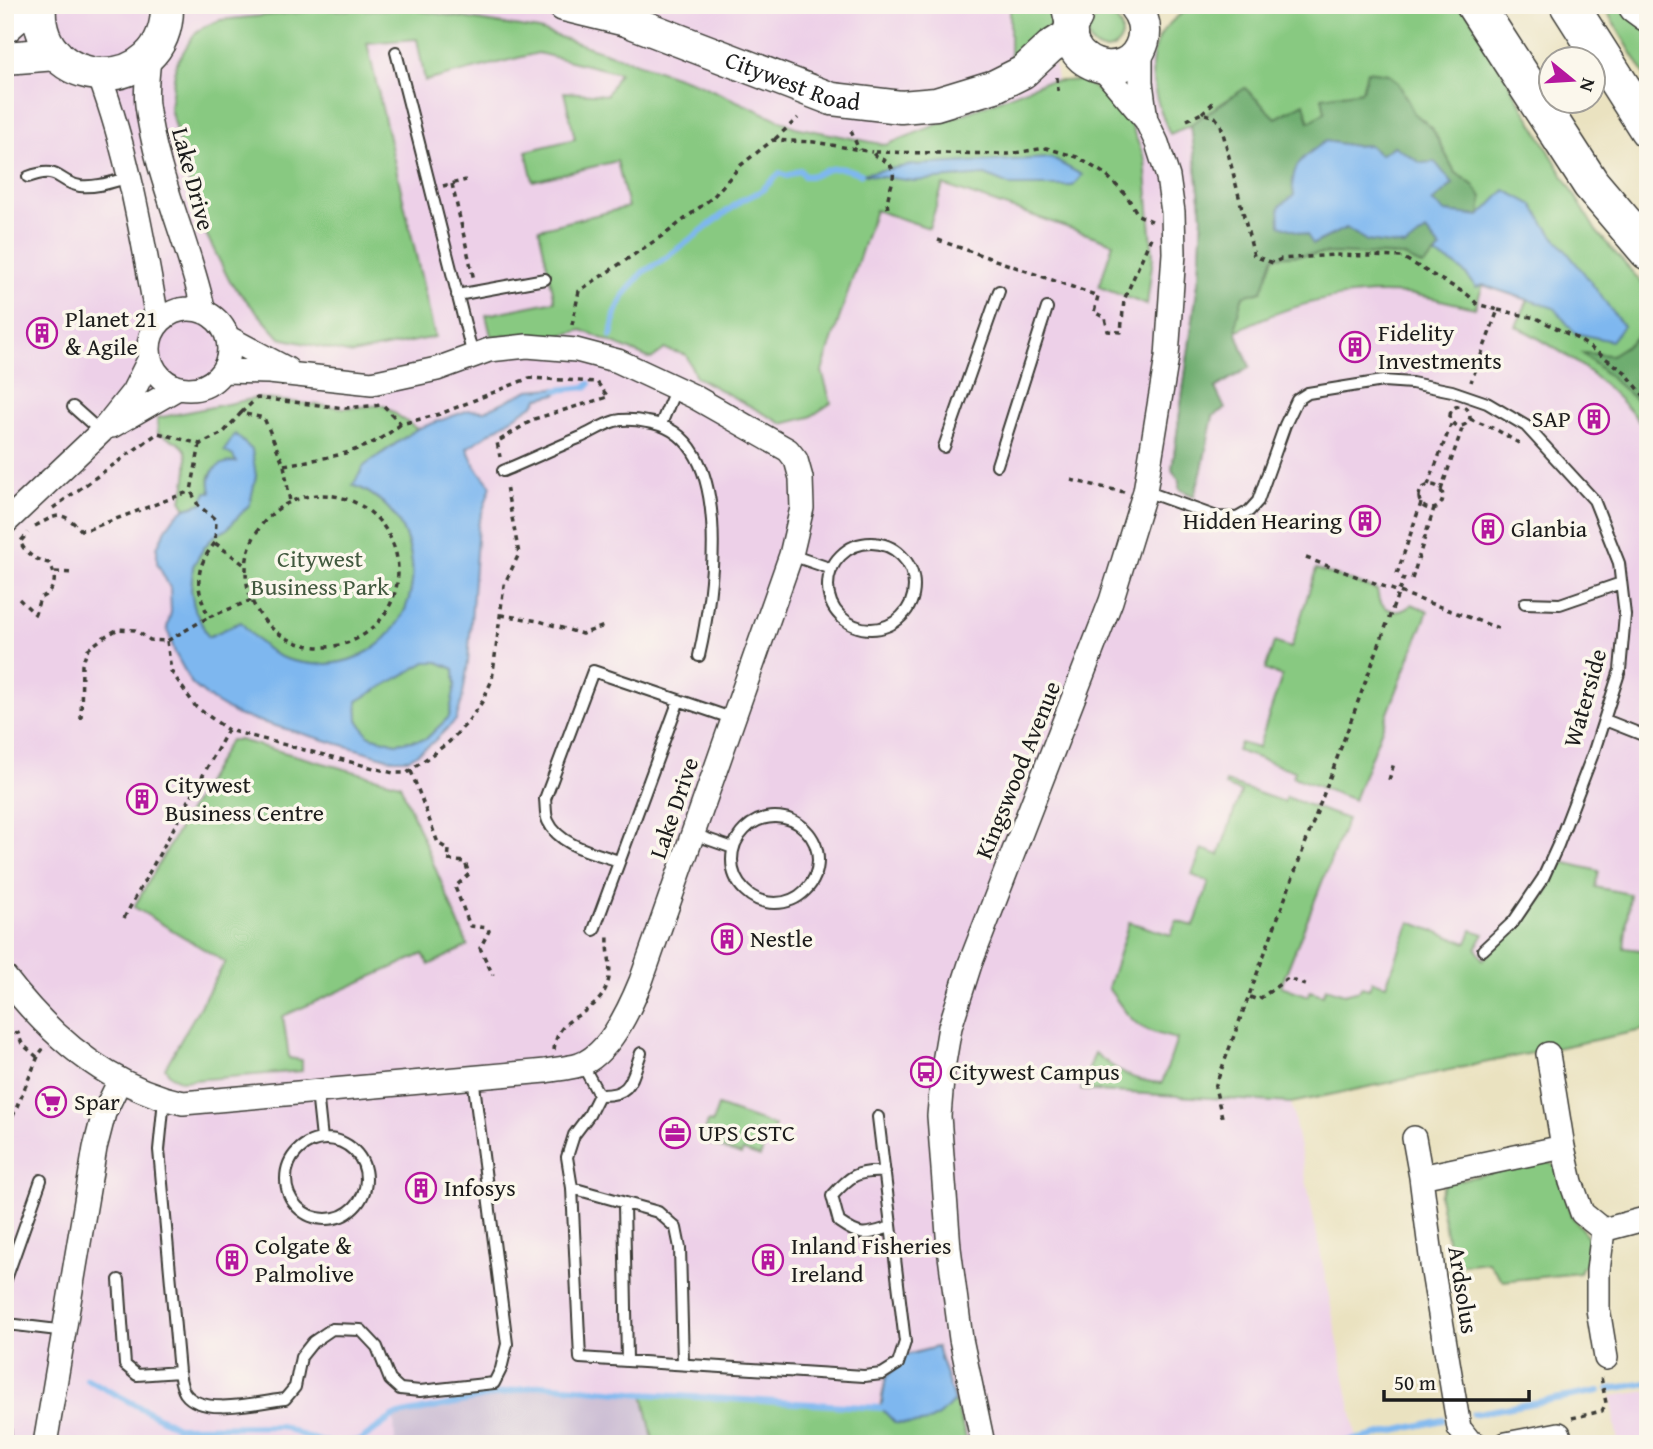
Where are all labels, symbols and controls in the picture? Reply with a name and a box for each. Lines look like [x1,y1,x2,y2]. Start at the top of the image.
street label: Citywest Road [720,42,862,119]
north arrow [1538,46,1608,116]
text: N [1573,75,1603,96]
street label: Lake Drive [163,124,224,234]
place label: Planet 21 & Agile [65,301,158,364]
place label: Fidelity Investments [1378,315,1502,378]
building icon: Planet 21 & Agile [25,316,59,350]
building icon: Fidelity Investments [1338,330,1372,364]
place label: SAP [1532,401,1571,436]
building icon: SAP [1577,402,1611,436]
place label: Hidden Hearing [1183,503,1342,538]
building icon: Hidden Hearing [1348,504,1382,538]
place label: Glanbia [1511,511,1588,546]
building icon: Glanbia [1471,512,1505,546]
park label: Citywest Business Park [251,541,390,604]
street label: Waterside [1554,645,1615,751]
street label: Kingswood Avenue [966,676,1069,864]
street label: Lake Drive [640,752,707,863]
place label: Citywest Business Centre [165,767,324,830]
building icon: Citywest Business Centre [125,782,159,816]
place label: Nestle [750,921,813,956]
building icon: Nestle [710,922,744,956]
place label: Citywest Campus [949,1054,1120,1089]
bus stop icon: Citywest Campus [909,1055,943,1089]
place label: Spar [74,1084,120,1119]
supermarket icon: Spar [34,1085,68,1119]
place label: UPS CSTC [698,1115,795,1150]
office icon: UPS CSTC [658,1116,692,1150]
place label: Infosys [444,1170,516,1205]
building icon: Infosys [404,1171,438,1205]
place label: Colgate & Palmolive [255,1228,354,1291]
place label: Inland Fisheries Ireland [791,1228,952,1291]
building icon: Colgate & Palmolive [215,1243,249,1277]
building icon: Inland Fisheries Ireland [751,1243,785,1277]
street label: Ardsolus [1439,1244,1488,1336]
scale bar [1384,1358,1529,1402]
text: 50 m [1394,1367,1436,1398]

